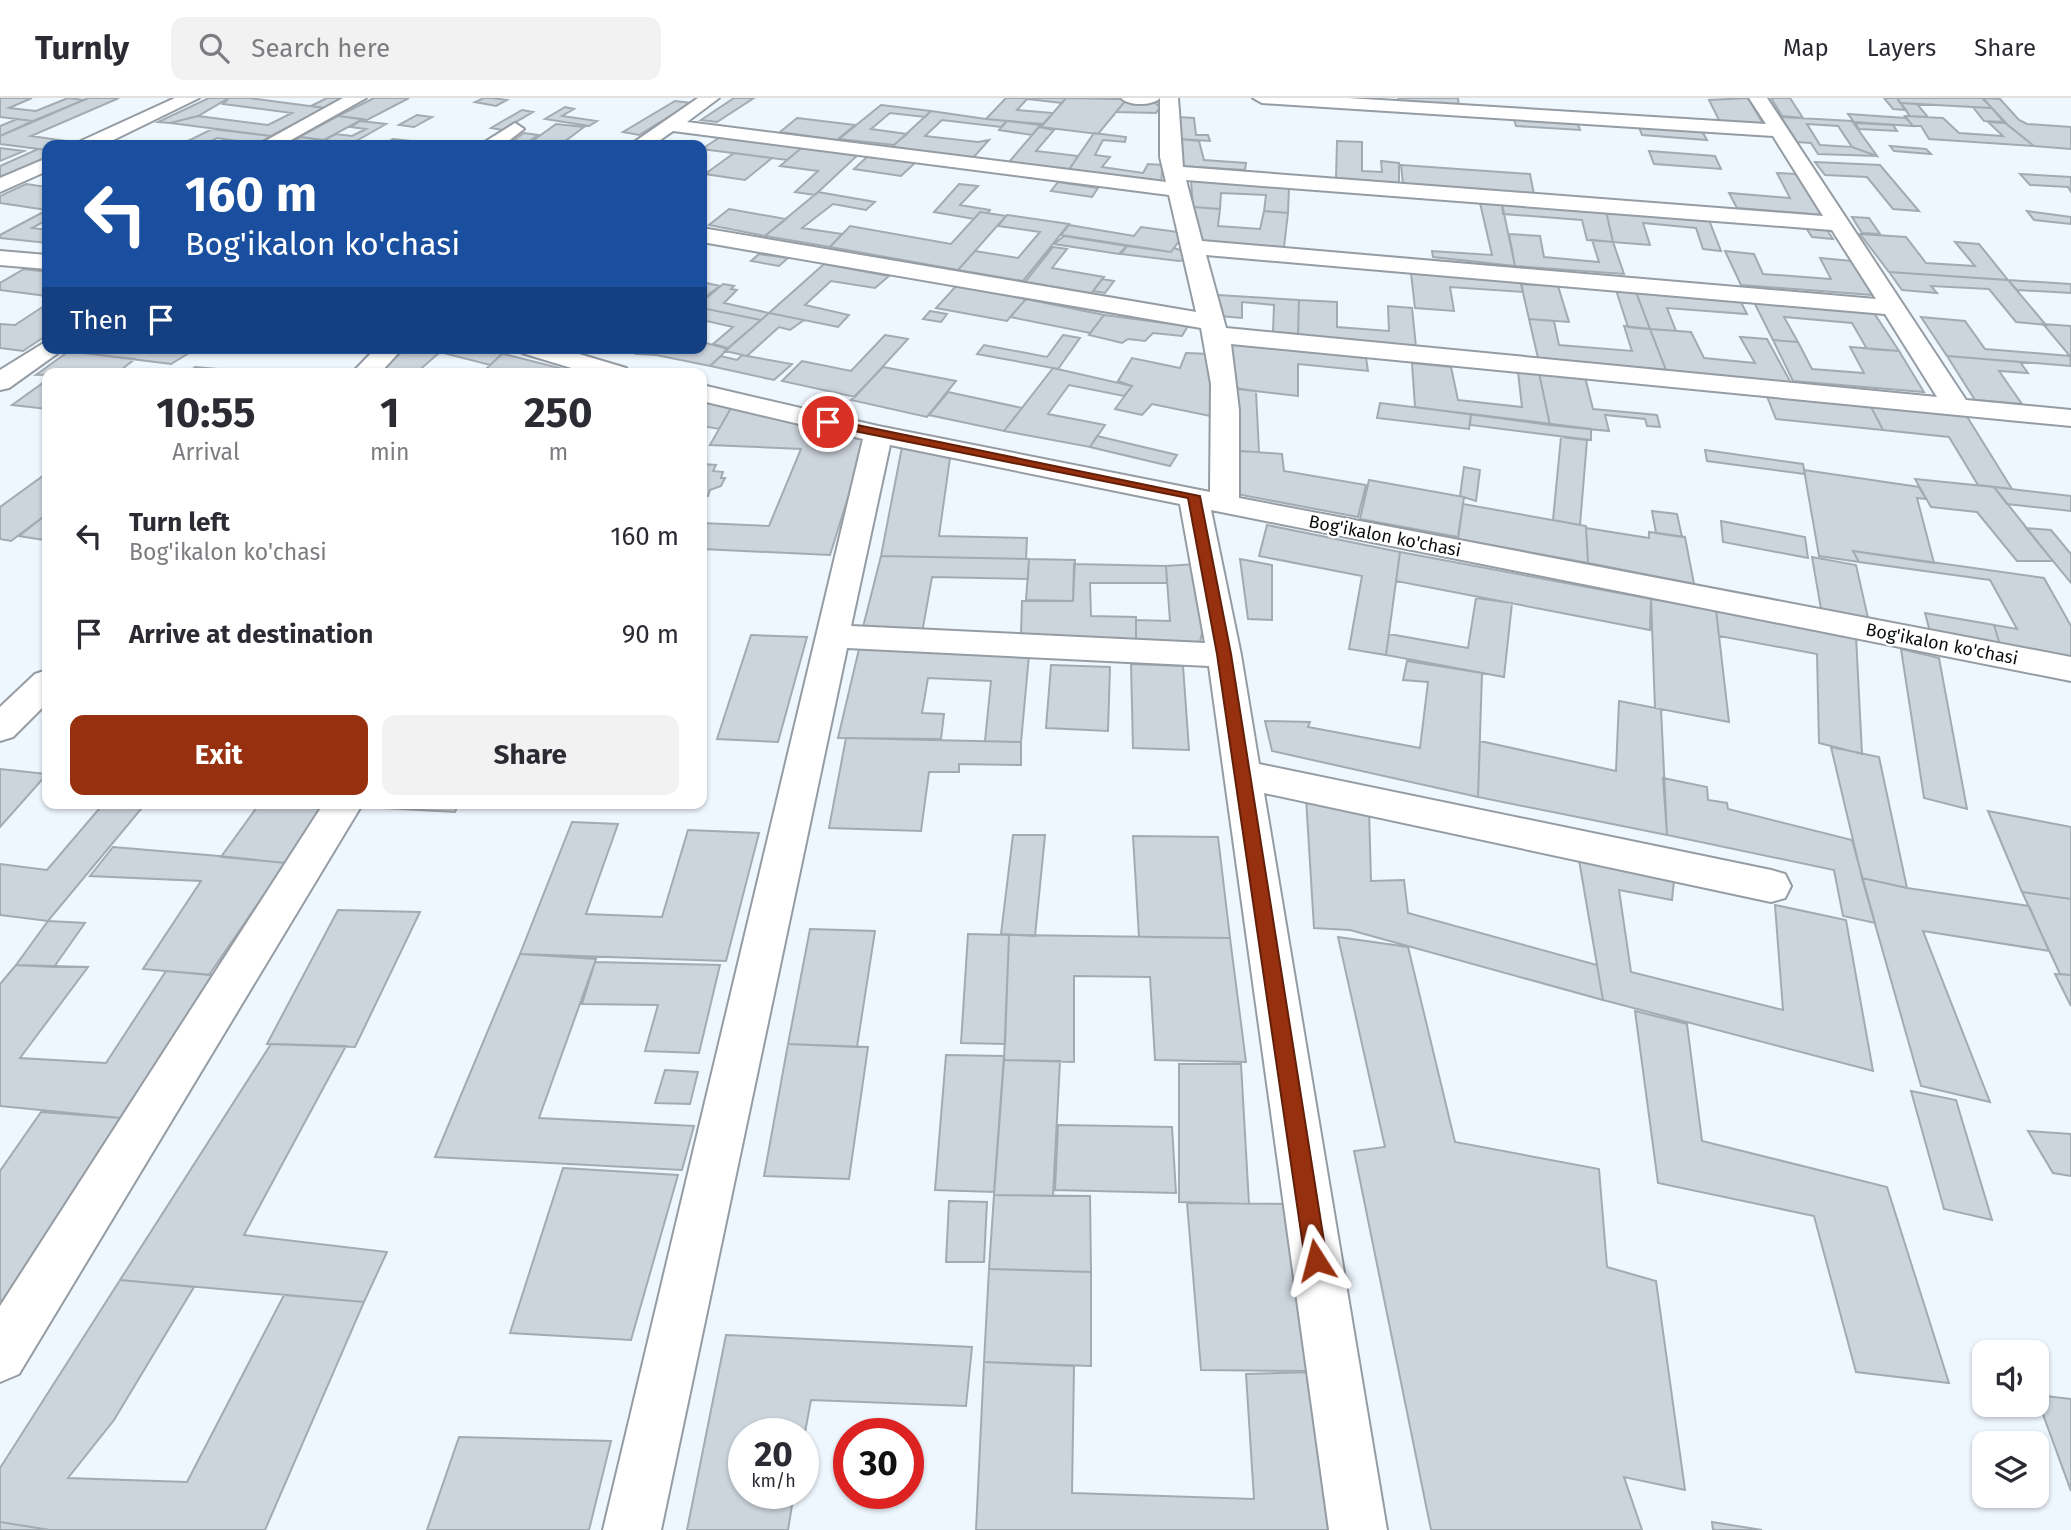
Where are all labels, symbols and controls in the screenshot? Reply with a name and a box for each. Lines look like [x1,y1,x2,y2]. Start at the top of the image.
search box [171,17,661,80]
text: Turnly [35,28,129,68]
icon: search [195,29,233,67]
text: Search here [251,33,390,64]
text: Map [1783,34,1829,62]
text: Layers [1867,34,1936,62]
text: Share [1974,34,2036,62]
text: 160 m [185,165,317,224]
icon: left [70,168,161,259]
text: Bog'ikalon ko'chasi [185,225,460,263]
icon: arrive [142,301,180,339]
text: Then [70,305,128,336]
text: 10:55 [156,388,256,438]
text: 1 [380,388,399,438]
text: 250 [524,388,593,438]
pin [798,392,858,452]
icon: arrive [809,403,847,441]
text: Arrival [172,438,240,466]
text: min [370,438,410,466]
text: m [548,438,568,466]
text: Turn left [129,507,230,538]
street label: Bog'ikalon ko'chasi [1307,510,1463,562]
icon: left [70,517,108,555]
text: 160 m [610,521,679,552]
text: Bog'ikalon ko'chasi [129,538,327,566]
icon: arrive [70,615,108,653]
street label: Bog'ikalon ko'chasi [1864,618,2020,670]
text: Arrive at destination [129,619,373,650]
text: 90 m [622,619,679,650]
button: Exit [70,715,368,795]
button: Share [382,715,679,795]
position arrow [1279,1223,1353,1297]
map controls [1972,1340,2049,1508]
button: sound [1972,1340,2049,1417]
speed limit sign: 30 [833,1418,924,1509]
button: layers [1972,1431,2049,1508]
text: 20 [754,1433,793,1475]
text: km/h [751,1470,796,1492]

